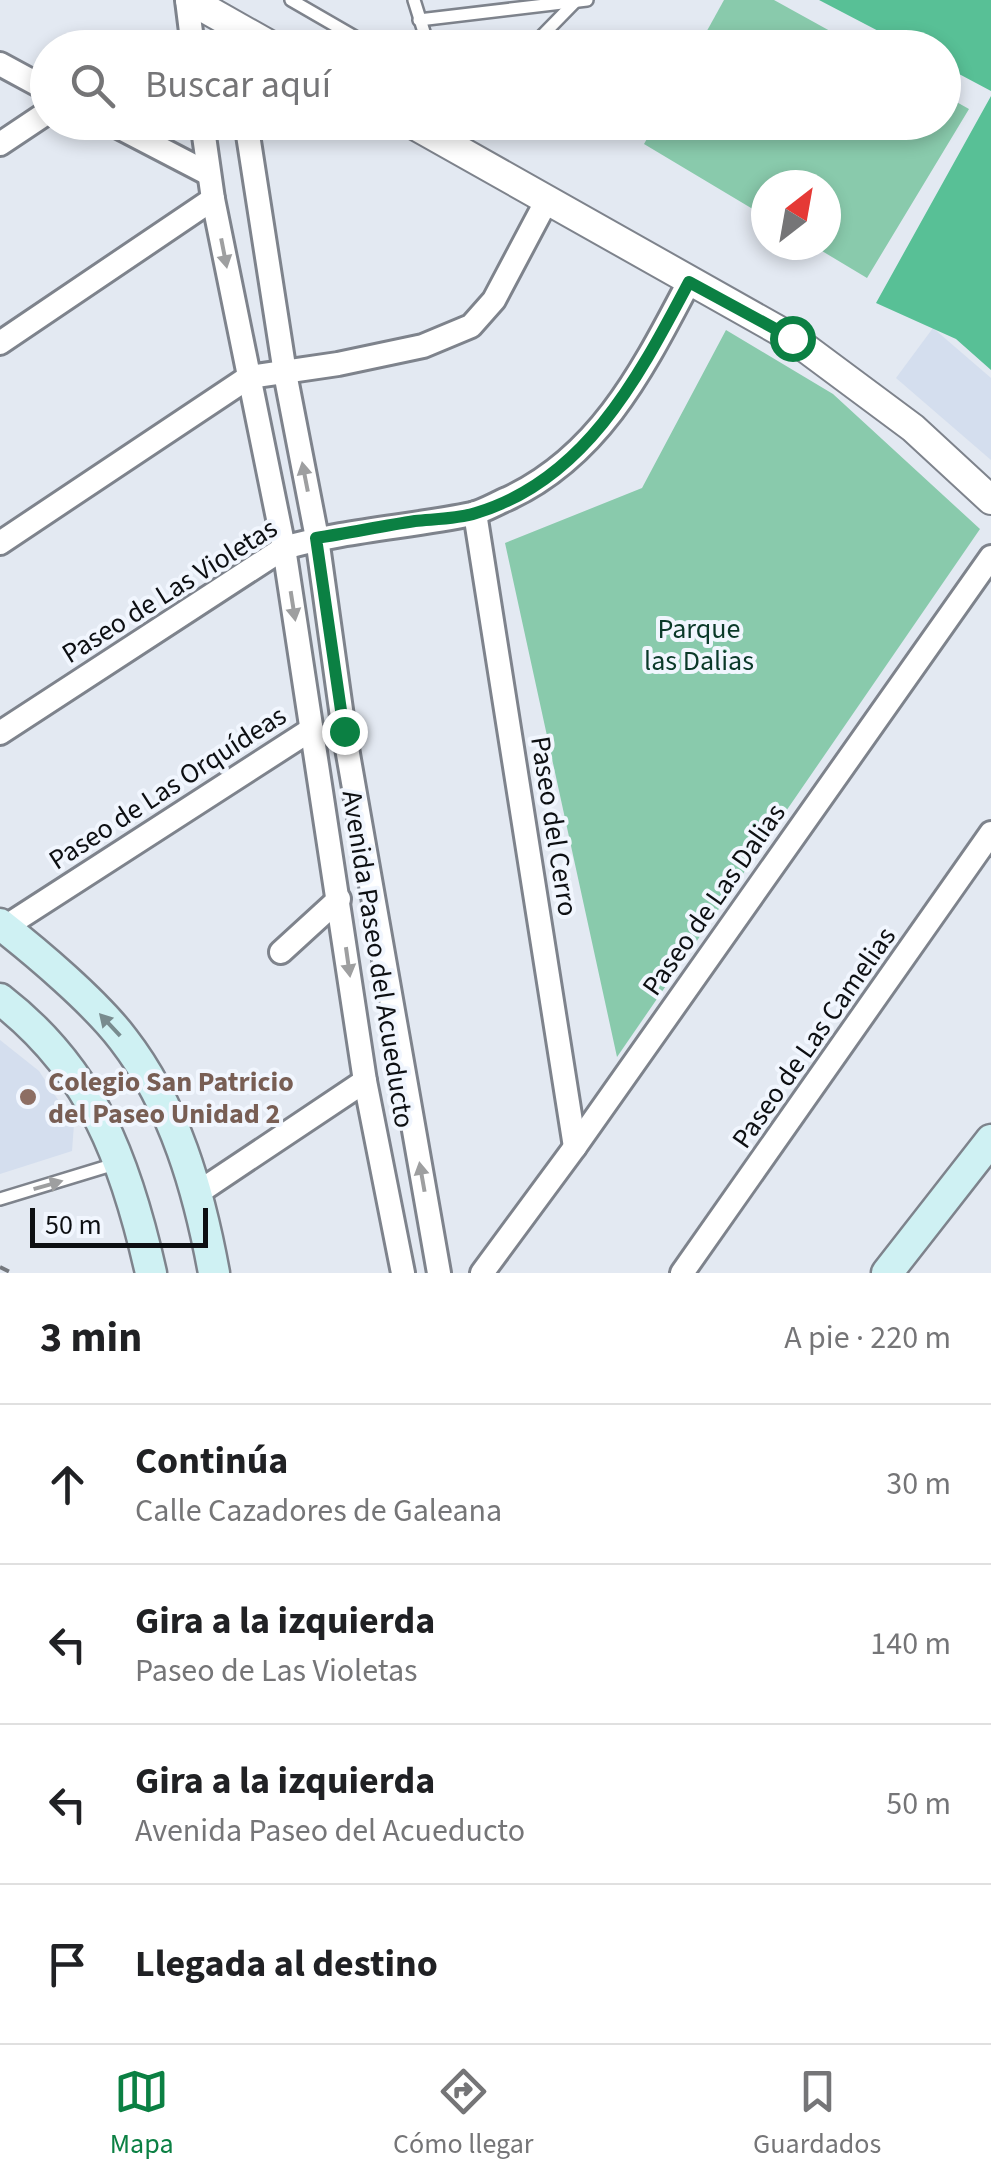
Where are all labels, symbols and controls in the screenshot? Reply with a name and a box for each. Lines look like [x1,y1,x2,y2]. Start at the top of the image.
search box [30,30,961,140]
icon: search [65,58,120,113]
text: Buscar aquí [145,58,331,112]
north arrow [751,170,841,260]
one-way arrow [217,238,232,269]
route start [770,316,816,362]
one-way arrow [297,461,312,492]
street label: Paseo de Las Violetas [54,508,285,673]
one-way arrow [286,591,301,623]
park label: Parque las Dalias [644,609,754,681]
street label: Paseo de Las Orquídeas [41,696,294,880]
route end [322,709,368,755]
street label: Paseo del Cerro [520,733,588,919]
street label: Avenida Paseo del Acueducto [332,787,424,1131]
street label: Paseo de Las Dalias [632,795,795,1004]
street label: Paseo de Las Camelias [722,919,905,1156]
one-way arrow [341,947,357,978]
one-way arrow [99,1013,122,1037]
place label: Colegio San Patricio del Paseo Unidad 2 [48,1062,294,1134]
marker: Colegio San Patricio del Paseo Unidad 2 [17,1086,39,1108]
one-way arrow [414,1161,429,1192]
one-way arrow [33,1177,64,1192]
scale bar [30,1203,208,1248]
text: 50 m [45,1205,102,1245]
text: 3 min [40,1308,142,1368]
text: A pie · 220 m [784,1315,951,1361]
text: Continúa [135,1434,288,1488]
icon: ahead [40,1457,95,1512]
text: 30 m [886,1461,951,1507]
text: Calle Cazadores de Galeana [135,1488,502,1534]
text: Gira a la izquierda [135,1594,435,1648]
icon: left [40,1617,95,1672]
text: 140 m [870,1621,951,1667]
text: Paseo de Las Violetas [135,1648,418,1694]
text: Gira a la izquierda [135,1754,435,1808]
icon: left [40,1777,95,1832]
text: 50 m [886,1781,951,1827]
text: Avenida Paseo del Acueducto [135,1808,525,1854]
icon: arrive [40,1937,95,1992]
text: Llegada al destino [135,1937,438,1991]
tab: Mapa [110,2064,174,2164]
tab: Cómo llegar [393,2064,534,2164]
tab: Guardados [753,2064,881,2164]

